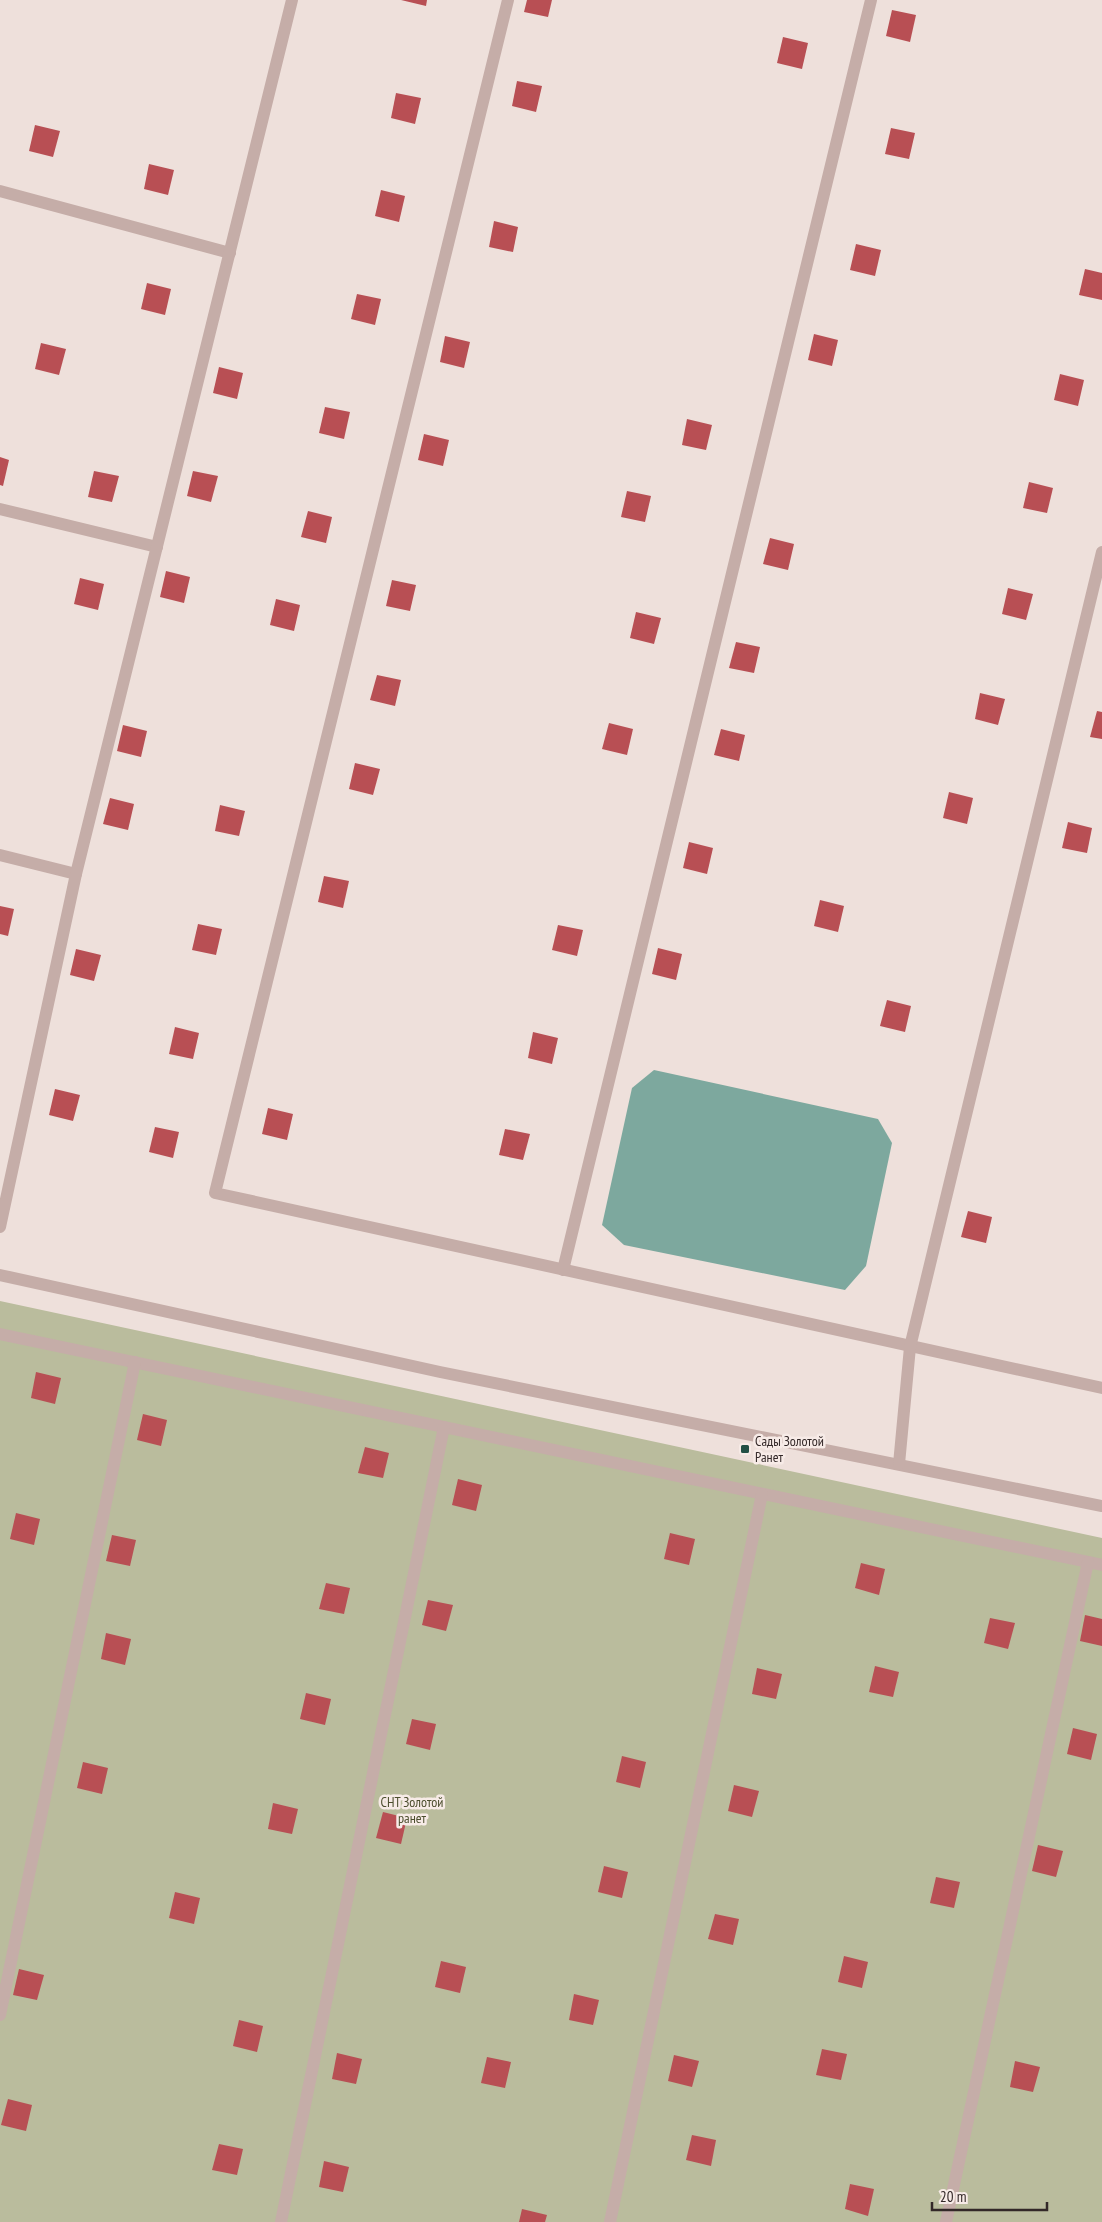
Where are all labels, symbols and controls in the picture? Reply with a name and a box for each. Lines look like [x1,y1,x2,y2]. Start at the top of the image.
place label: Сады Золотой Ранет [755,1432,824,1466]
marker: Сады Золотой Ранет [739,1443,751,1455]
park label: СНТ Золотой ранет [381,1793,443,1827]
scale bar [932,2180,1047,2212]
text: 20 m [940,2187,966,2206]

